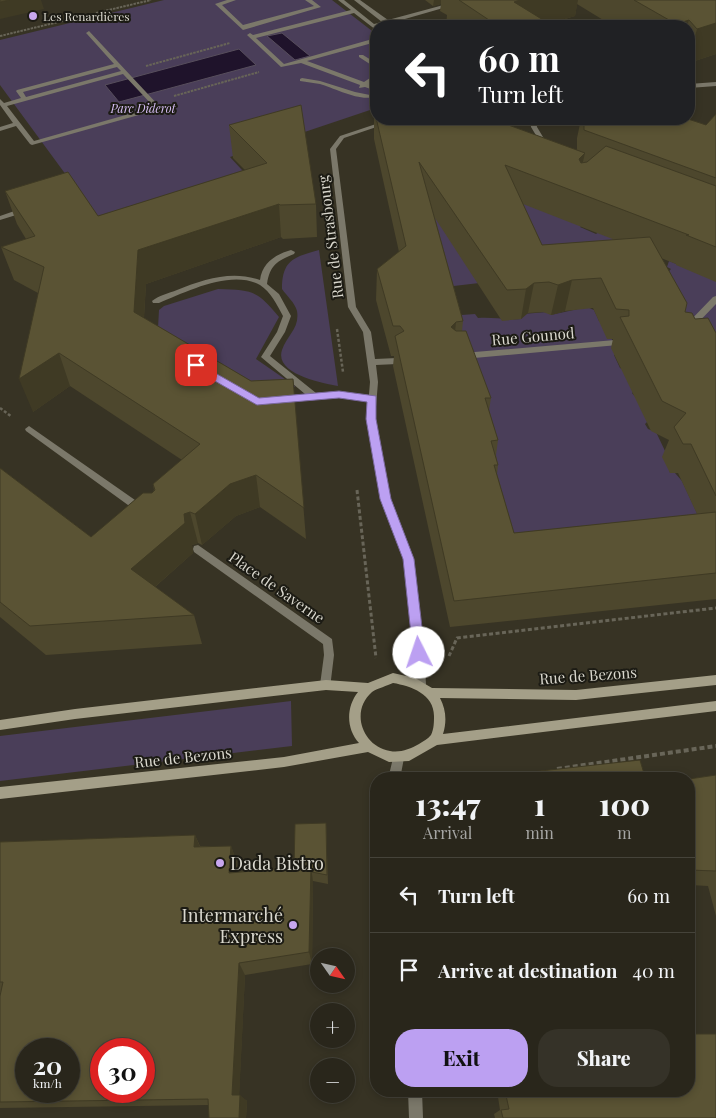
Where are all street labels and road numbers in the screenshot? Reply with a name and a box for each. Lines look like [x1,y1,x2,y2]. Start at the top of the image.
street label: Rue de Strasbourg [313,174,347,300]
street label: Rue Gounod [491,322,576,350]
street label: Place de Saverne [225,547,329,627]
street label: Rue de Bezons [539,662,637,688]
street label: Rue de Bezons [133,742,233,772]

